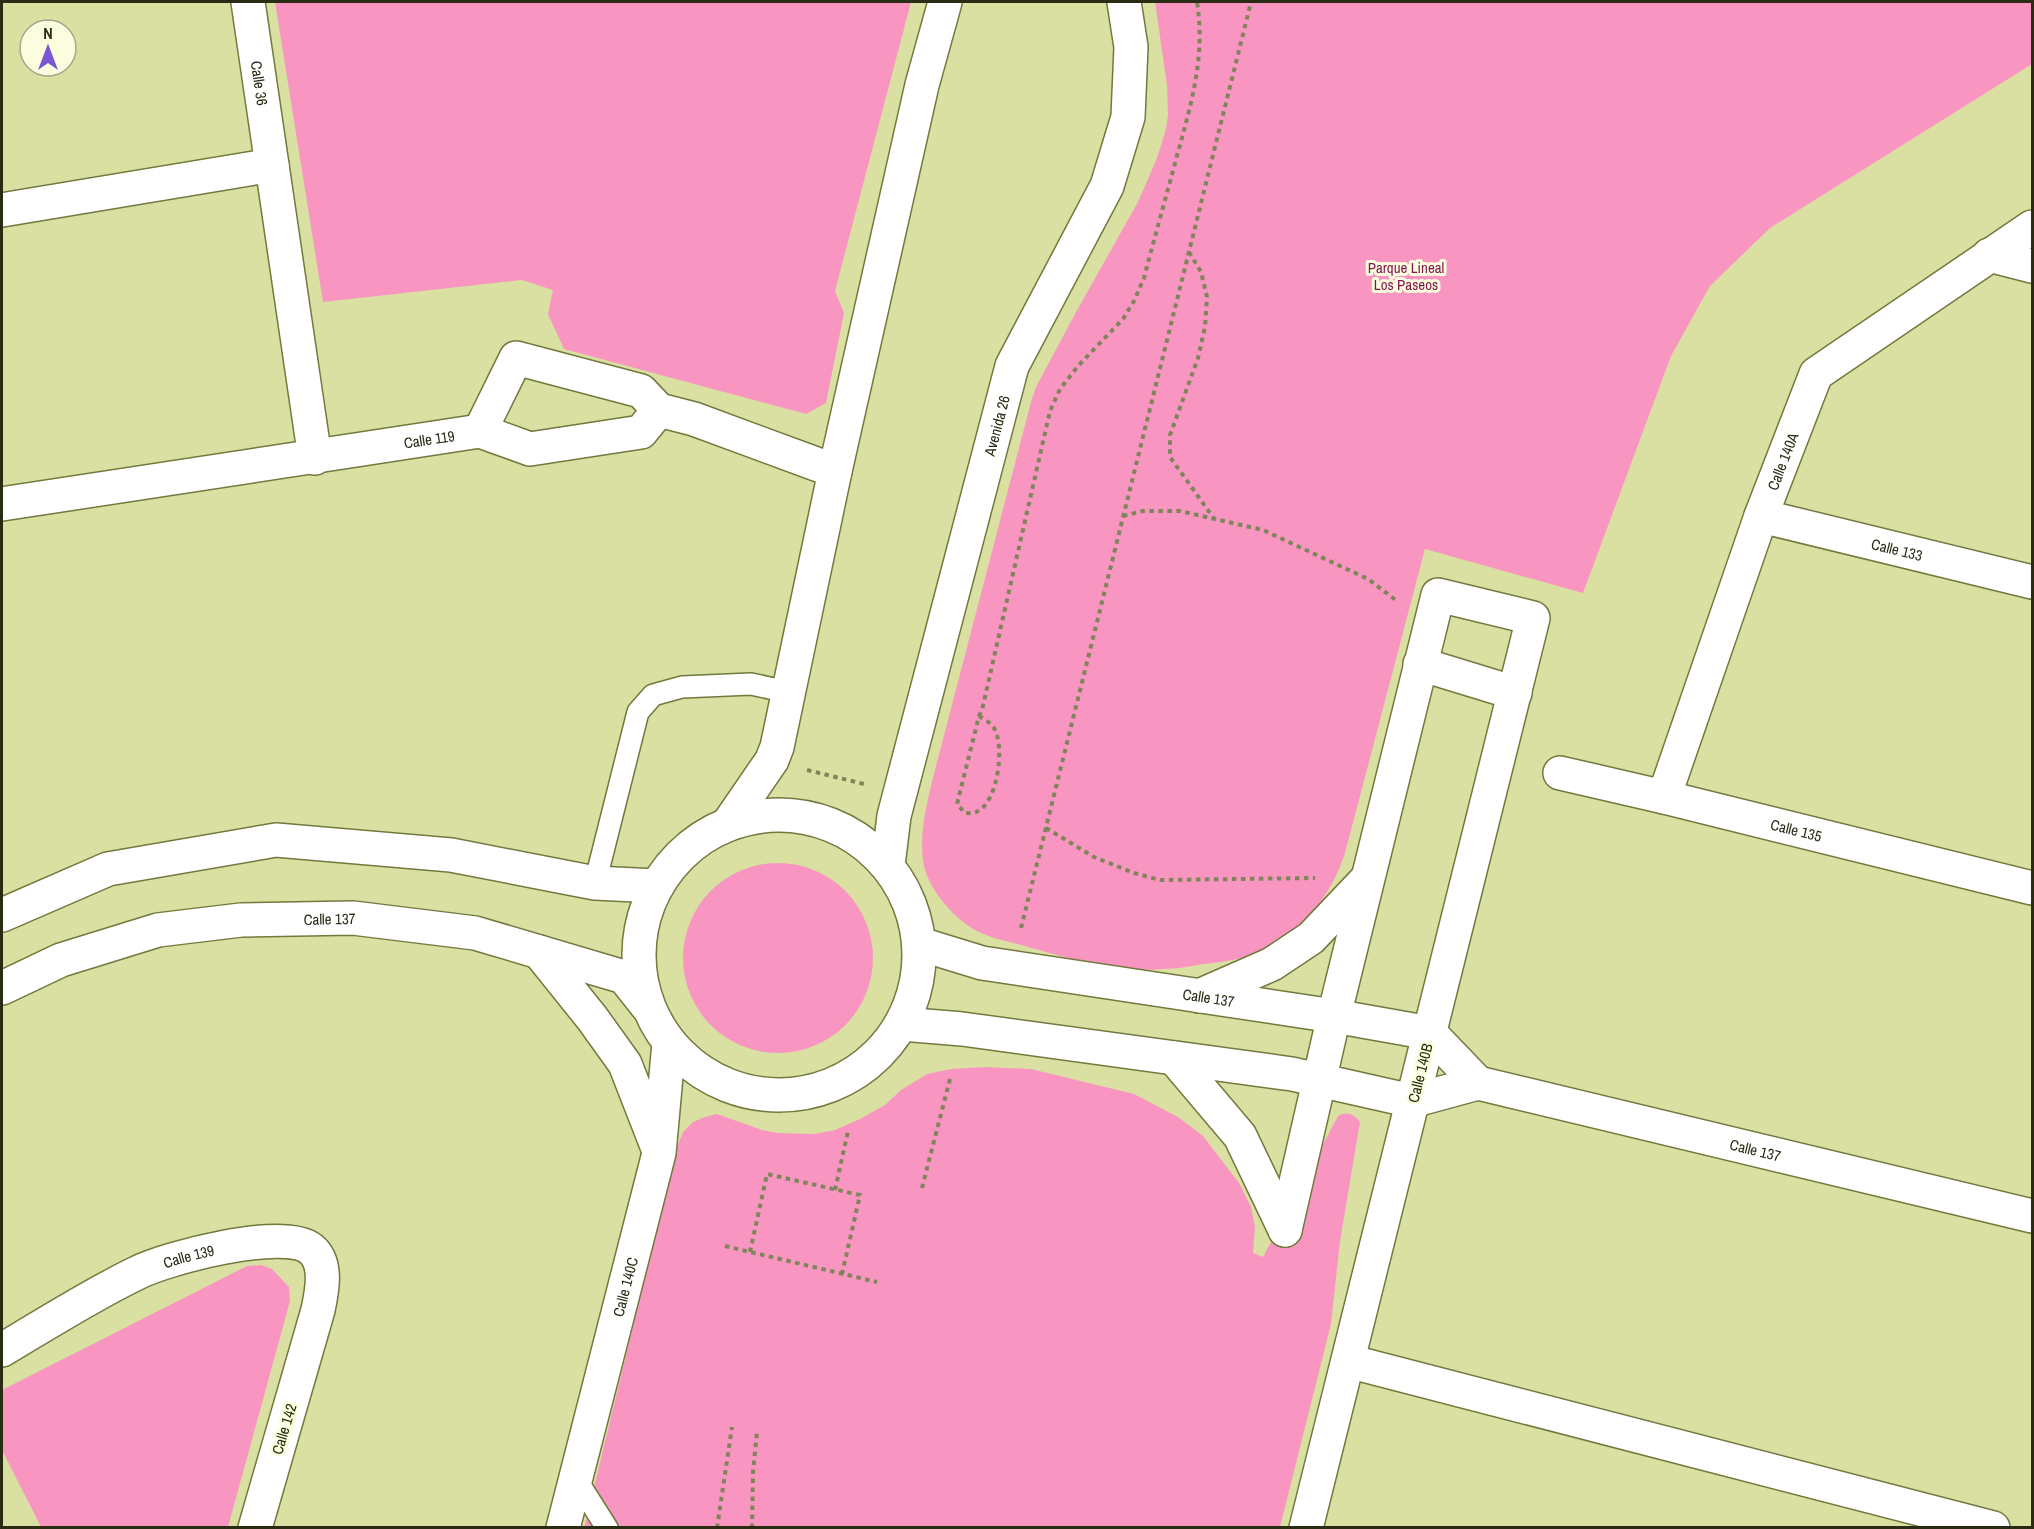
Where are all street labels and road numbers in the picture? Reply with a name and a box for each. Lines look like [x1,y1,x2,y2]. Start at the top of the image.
street label: Calle 36 [246,59,274,107]
street label: Avenida 26 [978,393,1014,459]
street label: Calle 119 [402,425,456,453]
street label: Calle 140A [1762,429,1803,493]
street label: Calle 133 [1869,533,1925,566]
street label: Calle 135 [1769,813,1824,846]
street label: Calle 137 [303,907,356,929]
street label: Calle 137 [1181,983,1236,1011]
street label: Calle 140B [1403,1041,1437,1105]
street label: Calle 137 [1728,1133,1783,1166]
street label: Calle 139 [160,1239,216,1273]
street label: Calle 140C [607,1255,643,1319]
street label: Calle 142 [266,1401,302,1457]

